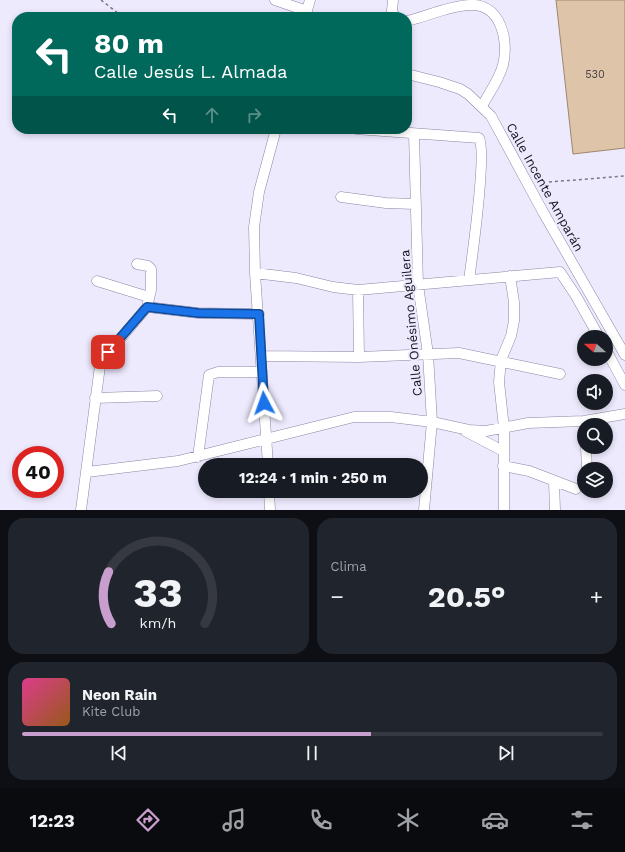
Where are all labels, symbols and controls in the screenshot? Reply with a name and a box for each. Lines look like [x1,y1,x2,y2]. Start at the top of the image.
text: 80 m [94,27,164,60]
icon: left [28,28,80,80]
text: Calle Jesús L. Almada [94,61,287,82]
house number: 530 [585,68,605,81]
icon: left [159,104,181,126]
icon: ahead [201,104,223,126]
icon: right [243,104,265,126]
street label: Calle Incente Amparán [503,120,587,254]
street label: Calle Onésimo Aguilera [397,249,425,397]
north arrow [577,330,613,366]
map controls [577,330,613,498]
pin [91,335,125,369]
icon: arrive [97,341,119,363]
button: sound [577,374,613,410]
position arrow [243,382,285,424]
button: search [577,418,613,454]
speed limit sign: 40 [12,446,64,498]
button: layers [577,462,613,498]
text: 12:24 · 1 min · 250 m [239,469,387,487]
text: Clima [331,559,367,574]
text: 33 [134,568,183,617]
text: 20.5° [428,579,506,614]
text: − [331,584,344,609]
text: + [590,584,603,609]
text: km/h [140,615,177,631]
text: Neon Rain [82,686,157,704]
text: Kite Club [82,704,140,719]
icon: previous [108,742,130,764]
icon: pause [301,742,323,764]
icon: next [495,742,517,764]
icon: directions [134,806,162,834]
icon: music [220,806,248,834]
icon: phone [307,806,335,834]
icon: climate [394,806,422,834]
icon: car [481,806,509,834]
icon: filters [568,806,596,834]
text: 12:23 [29,810,75,831]

